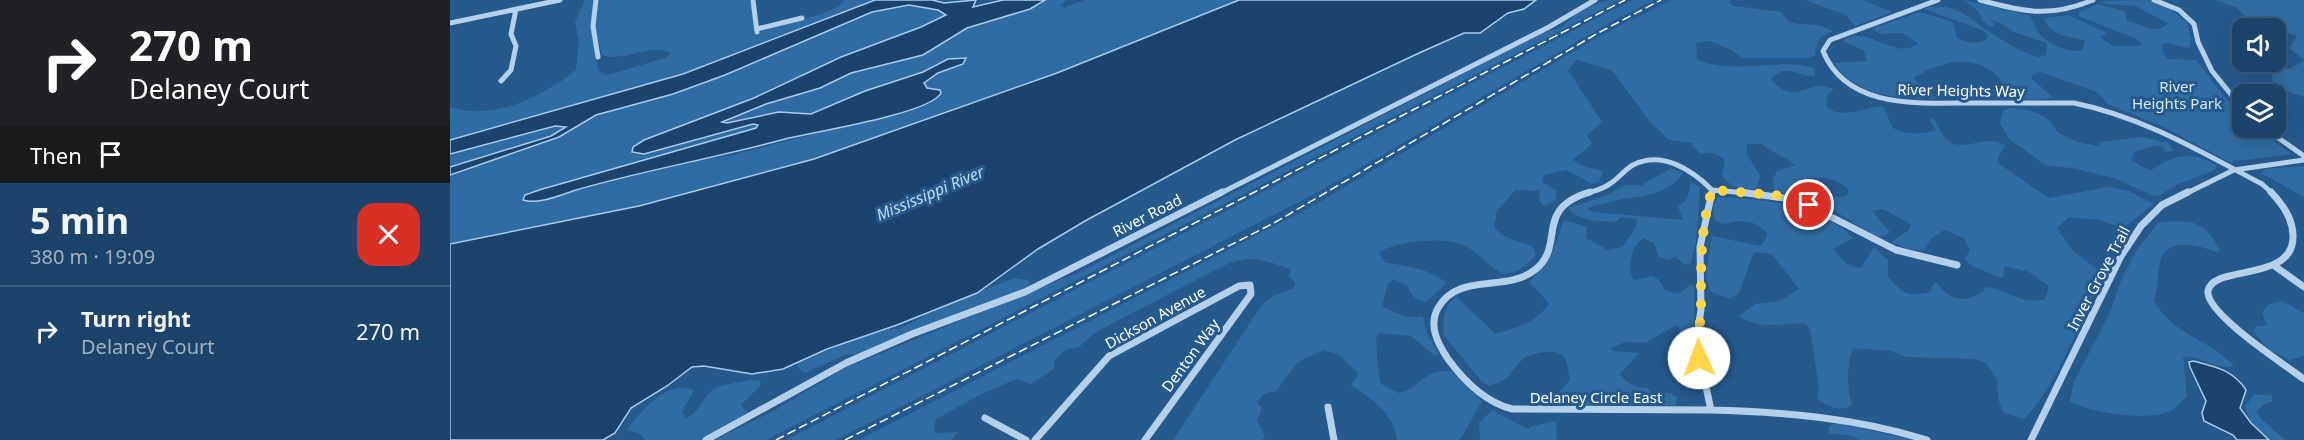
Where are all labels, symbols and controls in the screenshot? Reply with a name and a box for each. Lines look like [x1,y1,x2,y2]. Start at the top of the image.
text: 270 m [129,16,253,73]
map controls [2232,18,2286,138]
button: sound [2232,18,2286,72]
icon: right [30,24,108,102]
text: Delaney Court [129,70,309,107]
park label: River Heights Park [2132,76,2222,113]
street label: River Heights Way [1897,79,2025,101]
button: layers [2232,84,2286,138]
icon: arrive [94,138,127,171]
text: Then [30,140,82,170]
water label: Mississippi River [873,160,988,226]
pin [1783,179,1834,230]
icon: arrive [1792,188,1825,221]
street label: River Road [1109,189,1185,241]
text: 5 min [30,196,129,245]
button: close [357,203,420,266]
street label: Inver Grove Trail [2062,222,2134,334]
text: 380 m · 19:09 [30,243,155,270]
street label: Dickson Avenue [1101,281,1209,353]
text: Turn right [81,303,191,333]
street label: Denton Way [1157,314,1224,396]
icon: right [30,315,63,348]
text: 270 m [356,316,420,346]
position arrow [1667,326,1731,390]
text: Delaney Court [81,333,214,360]
street label: Delaney Circle East [1530,387,1663,407]

